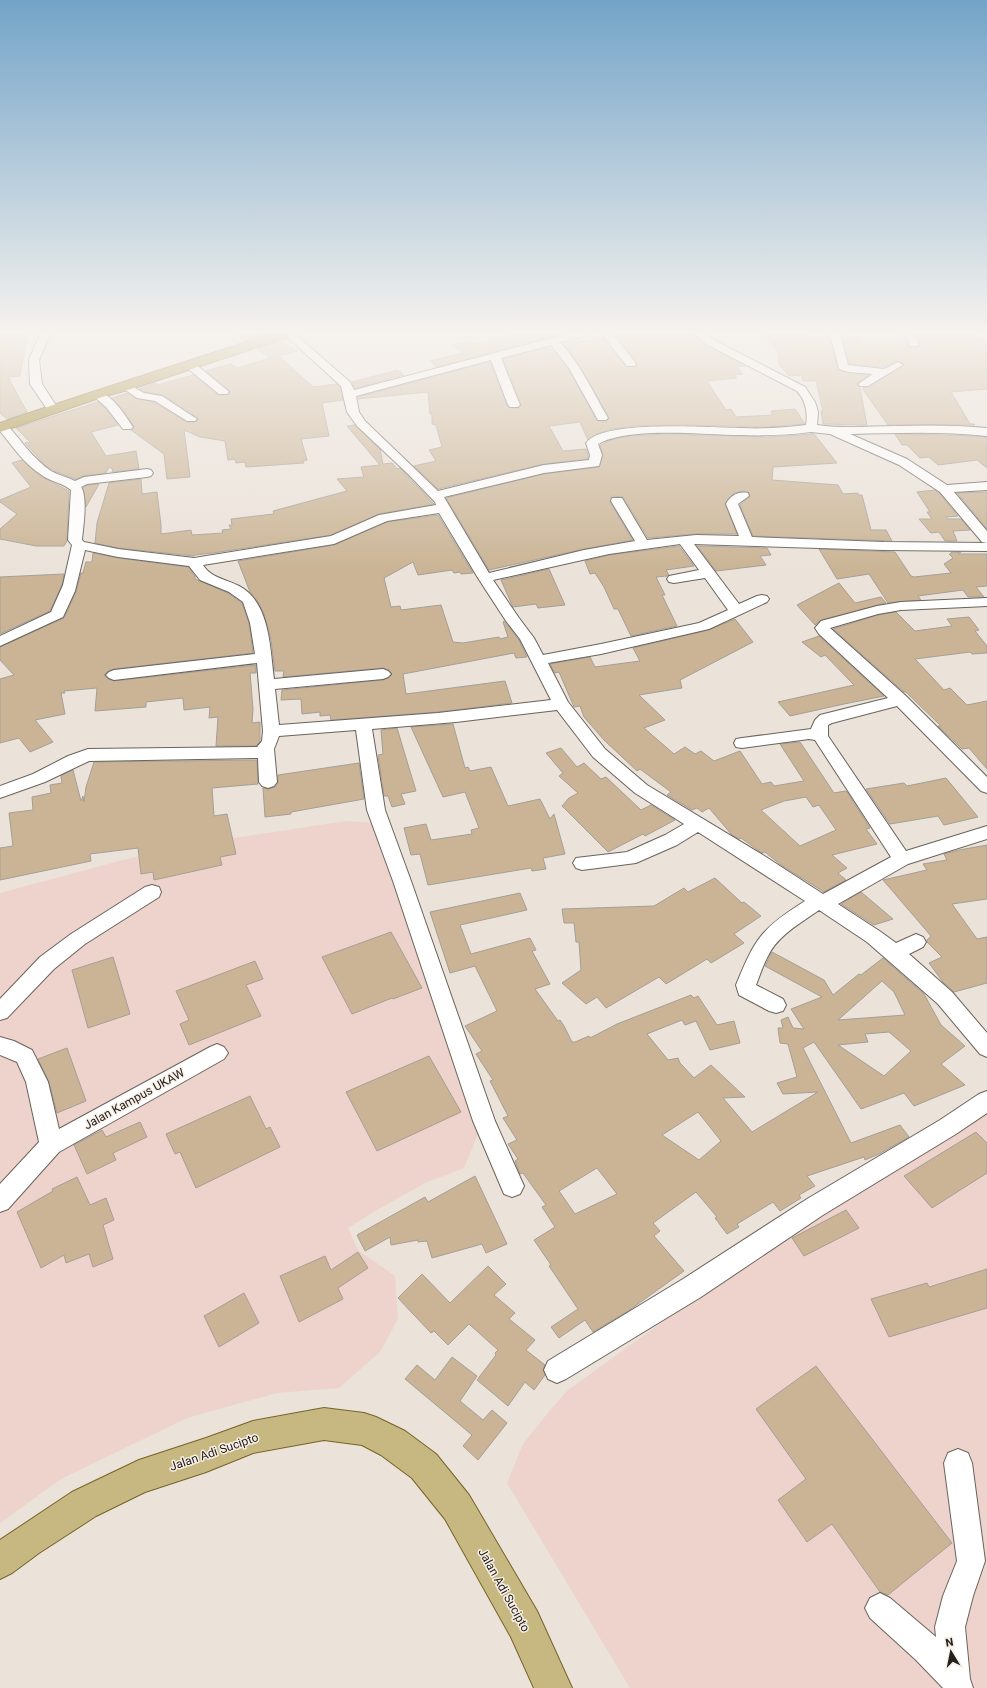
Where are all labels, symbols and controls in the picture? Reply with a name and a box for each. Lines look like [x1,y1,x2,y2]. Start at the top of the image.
street label: Jalan Kampus UKAW [81,1065,187,1132]
street label: Jalan Adi Sucipto [168,1430,260,1474]
street label: Jalan Adi Sucipto [475,1546,533,1634]
north arrow [931,1632,971,1672]
text: N [944,1636,955,1650]

